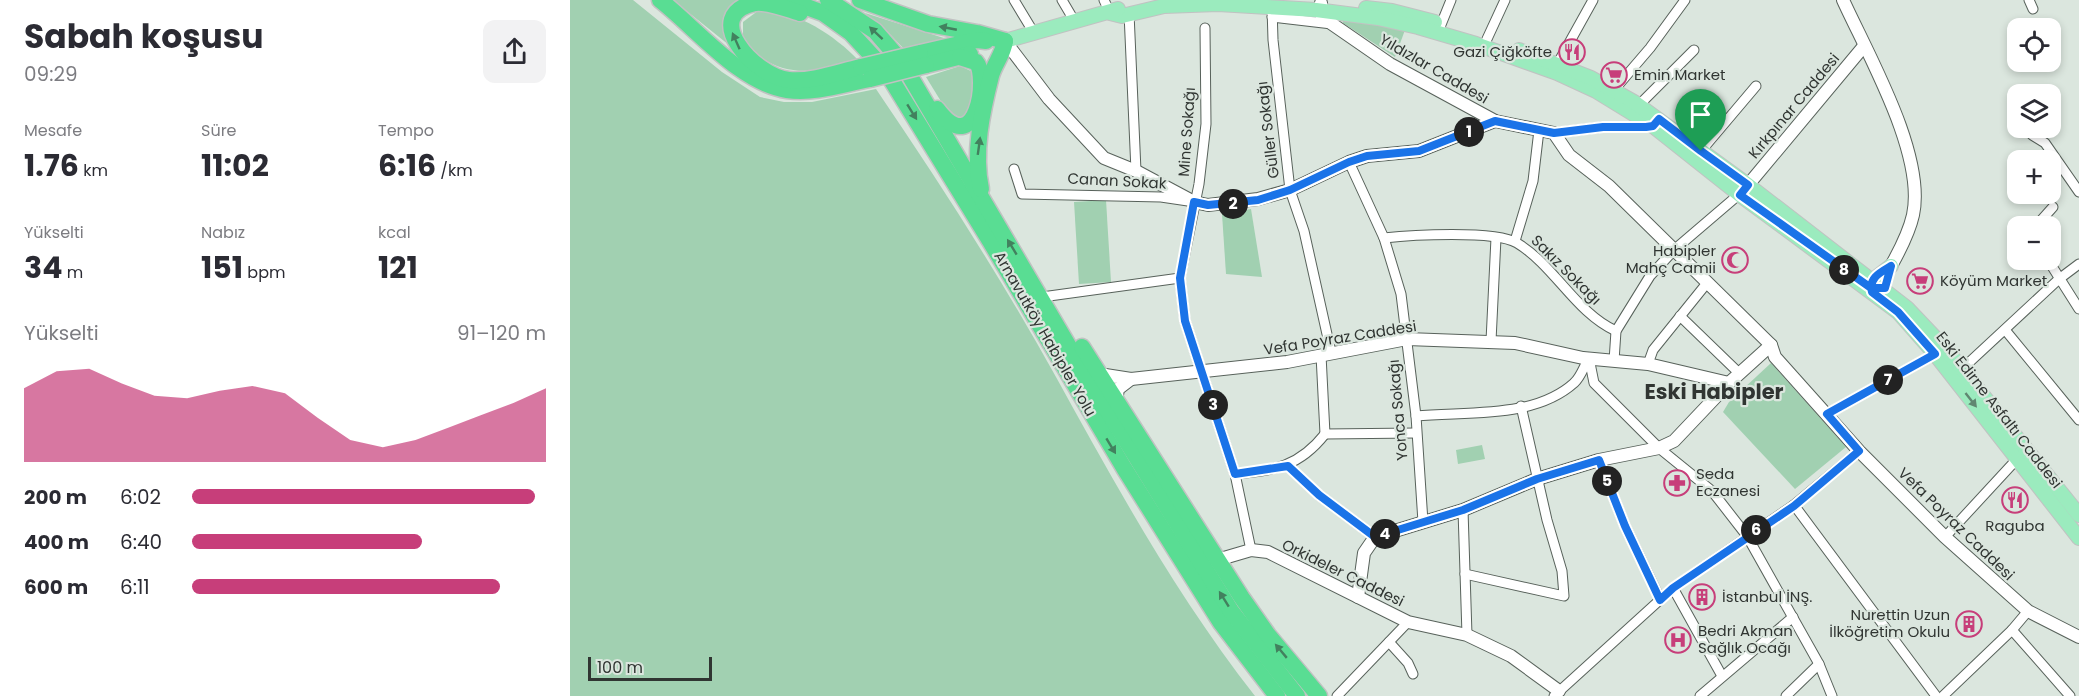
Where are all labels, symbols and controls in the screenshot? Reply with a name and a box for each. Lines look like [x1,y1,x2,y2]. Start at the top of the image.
text: Sabah koşusu [24,13,263,60]
map controls [2007,18,2061,270]
button: locate [2007,18,2061,72]
button: share [483,20,546,83]
one-way arrow [939,23,958,32]
one-way arrow [868,26,883,40]
street label: Yıldızlar Caddesi [1376,29,1493,108]
one-way arrow [731,32,741,50]
restaurant icon: Gazi Çiğköfte [1557,37,1587,67]
place label: Gazi Çiğköfte [1453,41,1552,62]
street label: Kırkpınar Caddesi [1743,48,1844,163]
text: 09:29 [24,60,78,88]
supermarket icon: Emin Market [1599,60,1629,90]
place label: Emin Market [1634,64,1726,85]
street label: Güller Sokağı [1251,80,1284,180]
button: layers [2007,84,2061,138]
street label: Mine Sokağı [1173,87,1200,177]
pin [1675,89,1726,151]
icon: arrive [1684,98,1717,131]
one-way arrow [906,104,917,120]
pin: 1 [1454,117,1484,147]
text: Mesafe [24,119,82,142]
text: Süre [201,119,237,142]
text: Tempo [378,119,434,142]
text: 1 [1466,120,1472,143]
one-way arrow [975,136,984,155]
text: 1.76 [24,144,79,187]
text: 11:02 [201,144,269,187]
text: 6:16 [378,144,436,187]
button: + [2007,150,2061,204]
text: km [79,159,108,182]
text: /km [436,159,473,182]
street label: Canan Sokak [1067,167,1167,194]
pin: 2 [1218,189,1248,219]
text: 2 [1228,192,1238,215]
button: − [2007,216,2061,270]
text: Yükselti [24,221,84,244]
text: Nabız [201,221,245,244]
text: kcal [378,221,411,244]
street label: Sakız Sokağı [1527,230,1606,309]
one-way arrow [1006,239,1017,255]
place label: Habipler Mahç Camii [1626,240,1716,278]
mosque icon: Habipler Mahç Camii [1720,245,1750,275]
text: 34 [24,246,62,289]
text: 151 [201,246,243,289]
text: 121 [378,246,418,289]
street label: Arnavutköy Habipler Yolu [989,247,1101,420]
pin: 8 [1829,255,1859,285]
text: 8 [1839,258,1849,281]
text: m [62,261,83,284]
text: bpm [243,261,285,284]
supermarket icon: Köyüm Market [1905,266,1935,296]
place label: Köyüm Market [1940,270,2047,291]
street label: Vefa Poyraz Caddesi [1262,315,1418,360]
text: Yükselti [24,319,99,347]
text: 91–120 m [457,319,546,347]
street label: Eski Edirne Asfaltı Caddesi [1932,327,2067,492]
street label: Yonca Sokağı [1383,359,1412,461]
pin: 7 [1873,365,1903,395]
text: 7 [1884,368,1892,391]
district label: Eski Habipler [1644,377,1784,406]
pin: 3 [1198,390,1228,420]
one-way arrow [1964,392,1976,407]
text: 3 [1208,393,1218,416]
one-way arrow [1106,438,1116,455]
street label: Vefa Poyraz Caddesi [1893,462,2019,585]
place label: Seda Eczanesi [1696,463,1760,501]
pin: 5 [1592,466,1622,496]
pharmacy icon: Seda Eczanesi [1662,468,1692,498]
text: 5 [1602,469,1612,492]
text: 200 m [24,483,87,511]
text: 6:02 [120,483,161,511]
restaurant icon: Raguba [2000,485,2030,515]
pin: 6 [1741,515,1771,545]
place label: Raguba [1985,515,2045,536]
text: 6 [1751,518,1761,541]
pin: 4 [1370,519,1400,549]
text: 4 [1380,522,1390,545]
text: 400 m [24,528,89,556]
text: 6:40 [120,528,162,556]
street label: Orkideler Caddesi [1279,534,1408,611]
text: 600 m [24,573,88,601]
text: 6:11 [120,573,150,601]
building icon: İstanbul İNŞ. [1687,582,1717,612]
place label: İstanbul İNŞ. [1722,586,1812,607]
one-way arrow [1218,591,1229,607]
place label: Nurettin Uzun İlköğretim Okulu [1829,604,1950,642]
building icon: Nurettin Uzun İlköğretim Okulu [1954,609,1984,639]
place label: Bedri Akman Sağlık Ocağı [1698,620,1793,658]
hospital icon: Bedri Akman Sağlık Ocağı [1663,625,1693,655]
one-way arrow [1275,643,1288,659]
scale bar [588,654,712,682]
text: 100 m [597,656,643,679]

